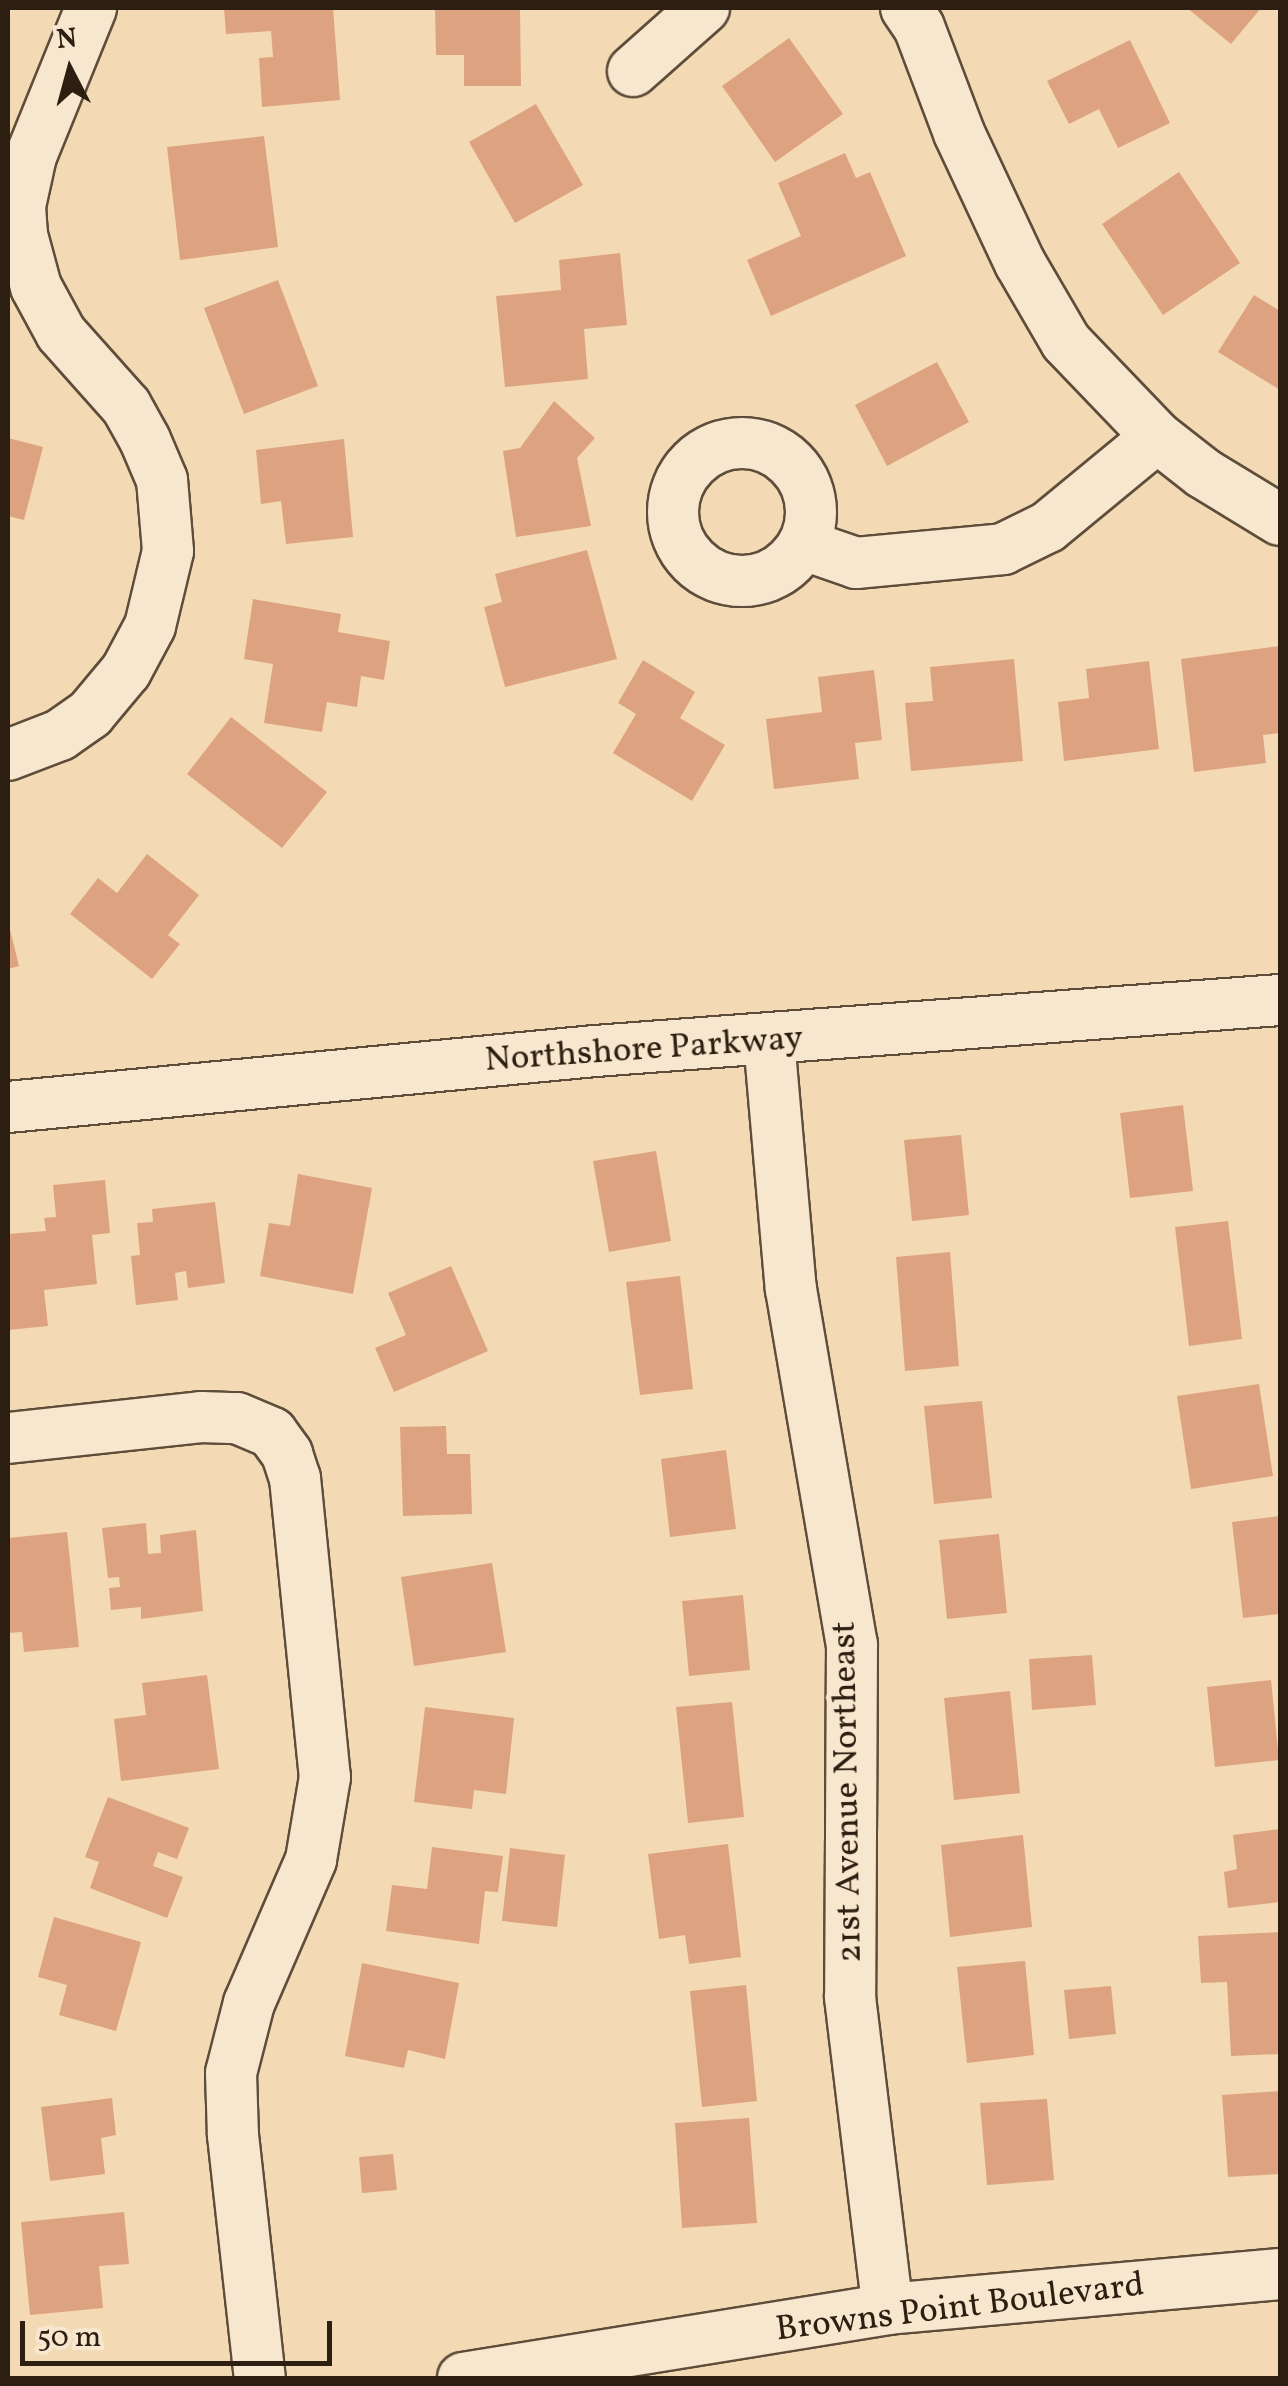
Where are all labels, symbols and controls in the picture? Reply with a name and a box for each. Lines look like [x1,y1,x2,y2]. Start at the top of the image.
text: N [55,19,79,60]
north arrow [20,20,120,120]
street label: Northshore Parkway [483,1018,805,1082]
street label: 21st Avenue Northeast [824,1621,872,1963]
street label: Browns Point Boulevard [773,2265,1147,2351]
scale bar [25,2301,338,2363]
text: 50 m [37,2317,101,2359]

